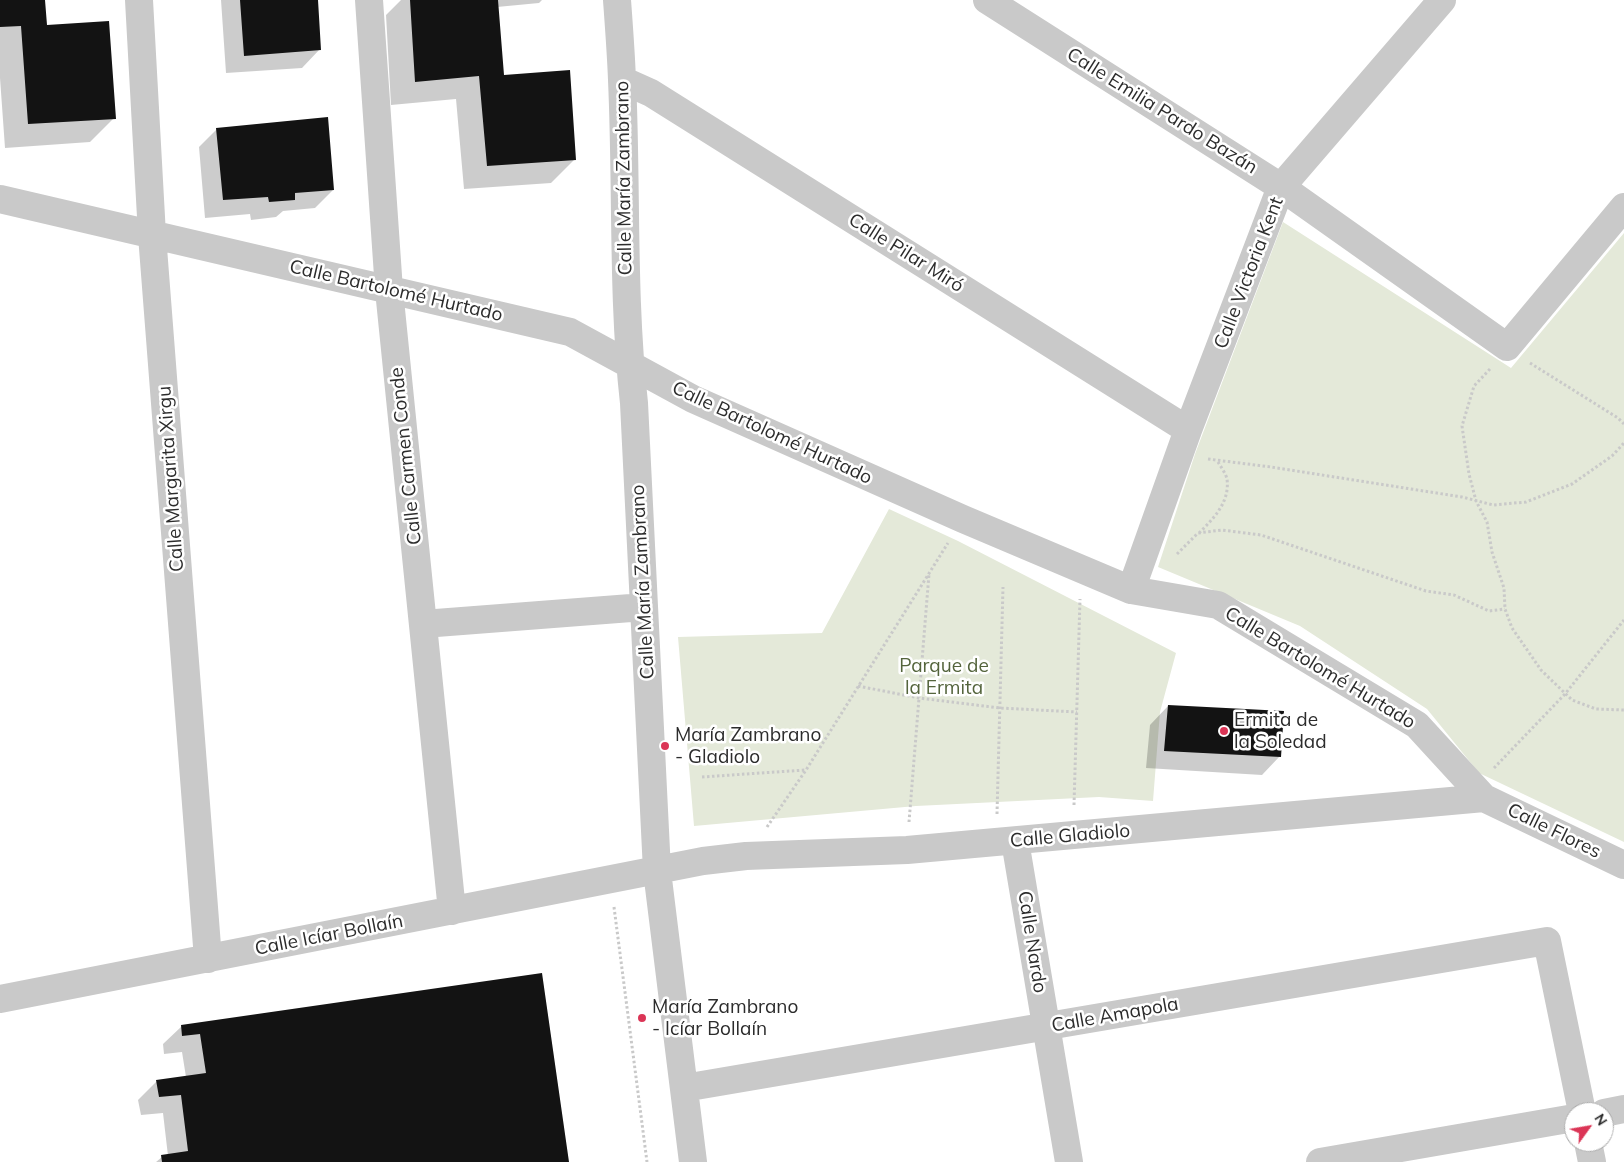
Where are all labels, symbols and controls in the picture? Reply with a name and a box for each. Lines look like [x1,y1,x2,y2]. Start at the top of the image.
street label: Calle Emilia Pardo Bazán [1063,43,1261,179]
street label: Calle María Zambrano [611,80,637,276]
street label: Calle Victoria Kent [1210,194,1288,352]
street label: Calle Pilar Miró [844,208,968,298]
street label: Calle Bartolomé Hurtado [287,255,505,327]
street label: Calle Carmen Conde [385,366,427,546]
street label: Calle Bartolomé Hurtado [668,377,876,489]
street label: Calle Margarita Xirgu [153,385,189,573]
street label: Calle María Zambrano [627,484,659,680]
street label: Calle Bartolomé Hurtado [1221,602,1419,734]
park label: Parque de la Ermita [899,655,989,699]
place label: Ermita de la Soledad [1234,709,1327,753]
place label: María Zambrano - Gladiolo [675,724,821,768]
marker: Ermita de la Soledad [1218,725,1230,737]
marker: María Zambrano - Gladiolo [659,740,671,752]
street label: Calle Flores [1504,799,1604,863]
street label: Calle Gladiolo [1009,819,1131,853]
street label: Calle Nardo [1013,889,1051,995]
street label: Calle Icíar Bollaín [253,909,405,961]
street label: Calle Amapola [1050,993,1180,1037]
place label: María Zambrano - Icíar Bollaín [652,996,798,1040]
marker: María Zambrano - Icíar Bollaín [636,1012,648,1024]
north arrow [1564,1102,1614,1152]
text: N [1590,1110,1611,1129]

